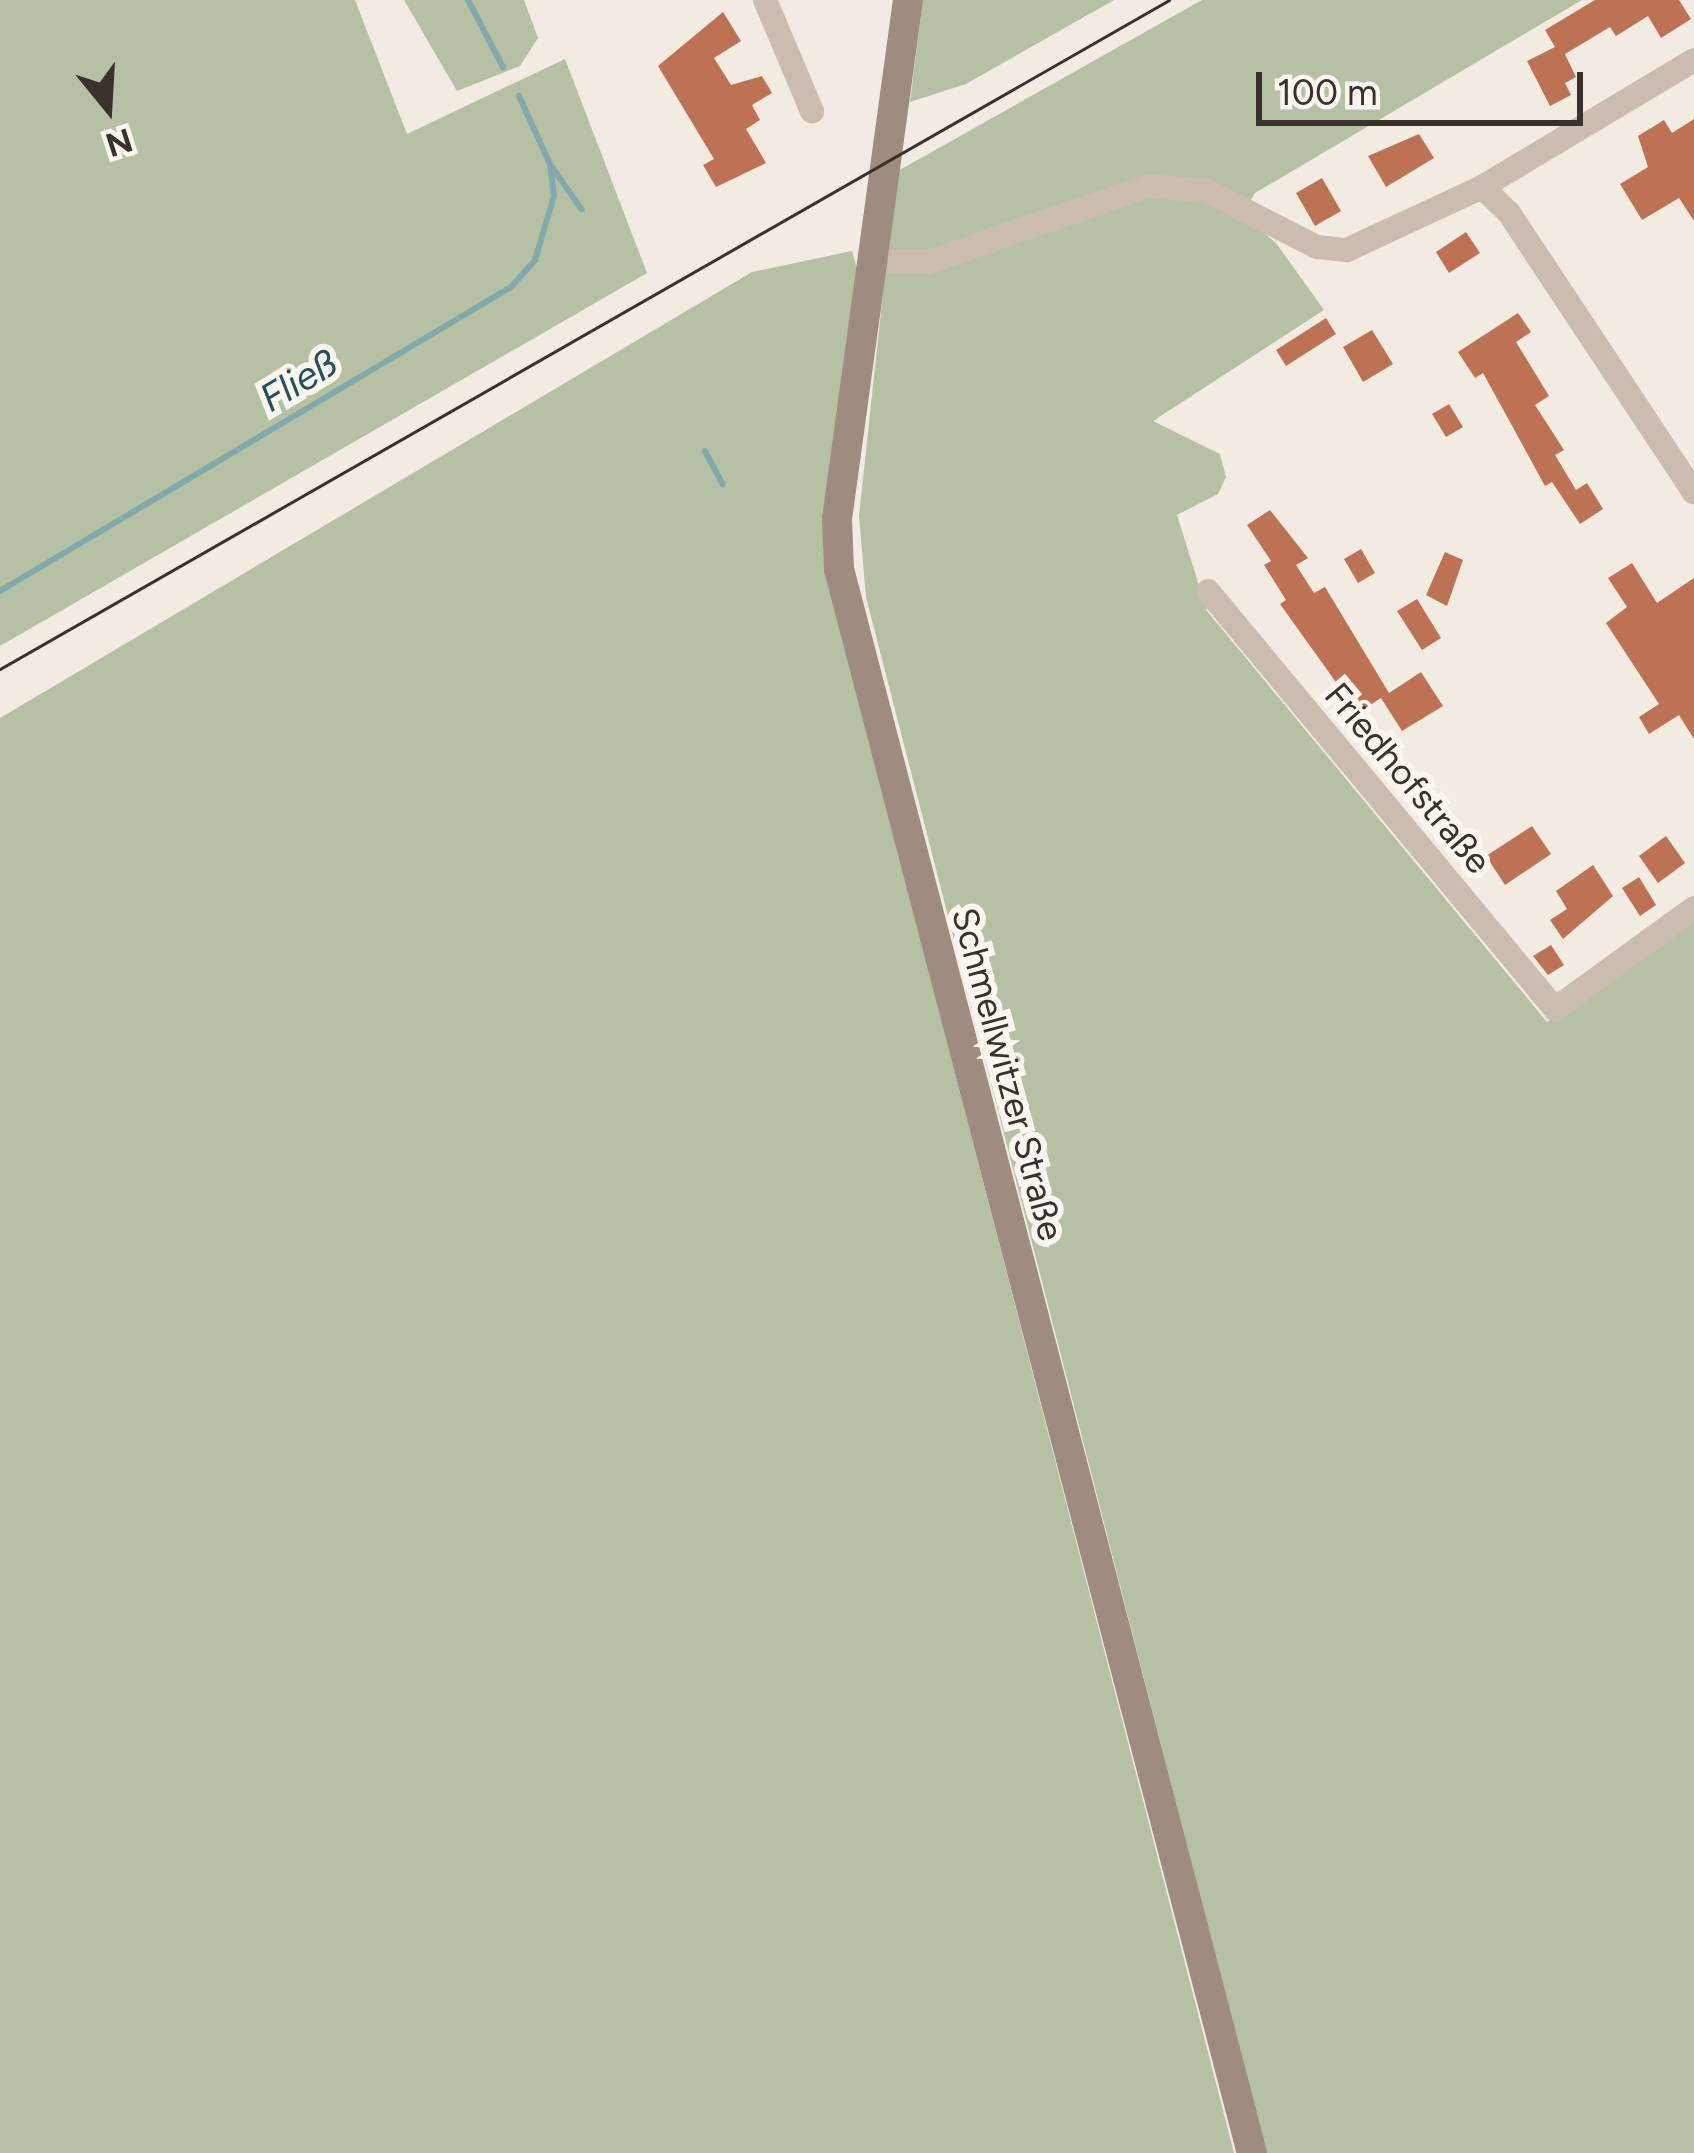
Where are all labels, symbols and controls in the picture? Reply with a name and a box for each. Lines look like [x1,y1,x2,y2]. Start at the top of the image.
north arrow [48,48,168,168]
scale bar [1262,48,1589,122]
text: 100 m [1277,71,1378,114]
text: N [101,120,137,165]
water label: Fließ [252,340,346,422]
street label: Friedhofstraße [1316,674,1500,882]
street label: Schmellwitzer Straße [943,903,1073,1245]

